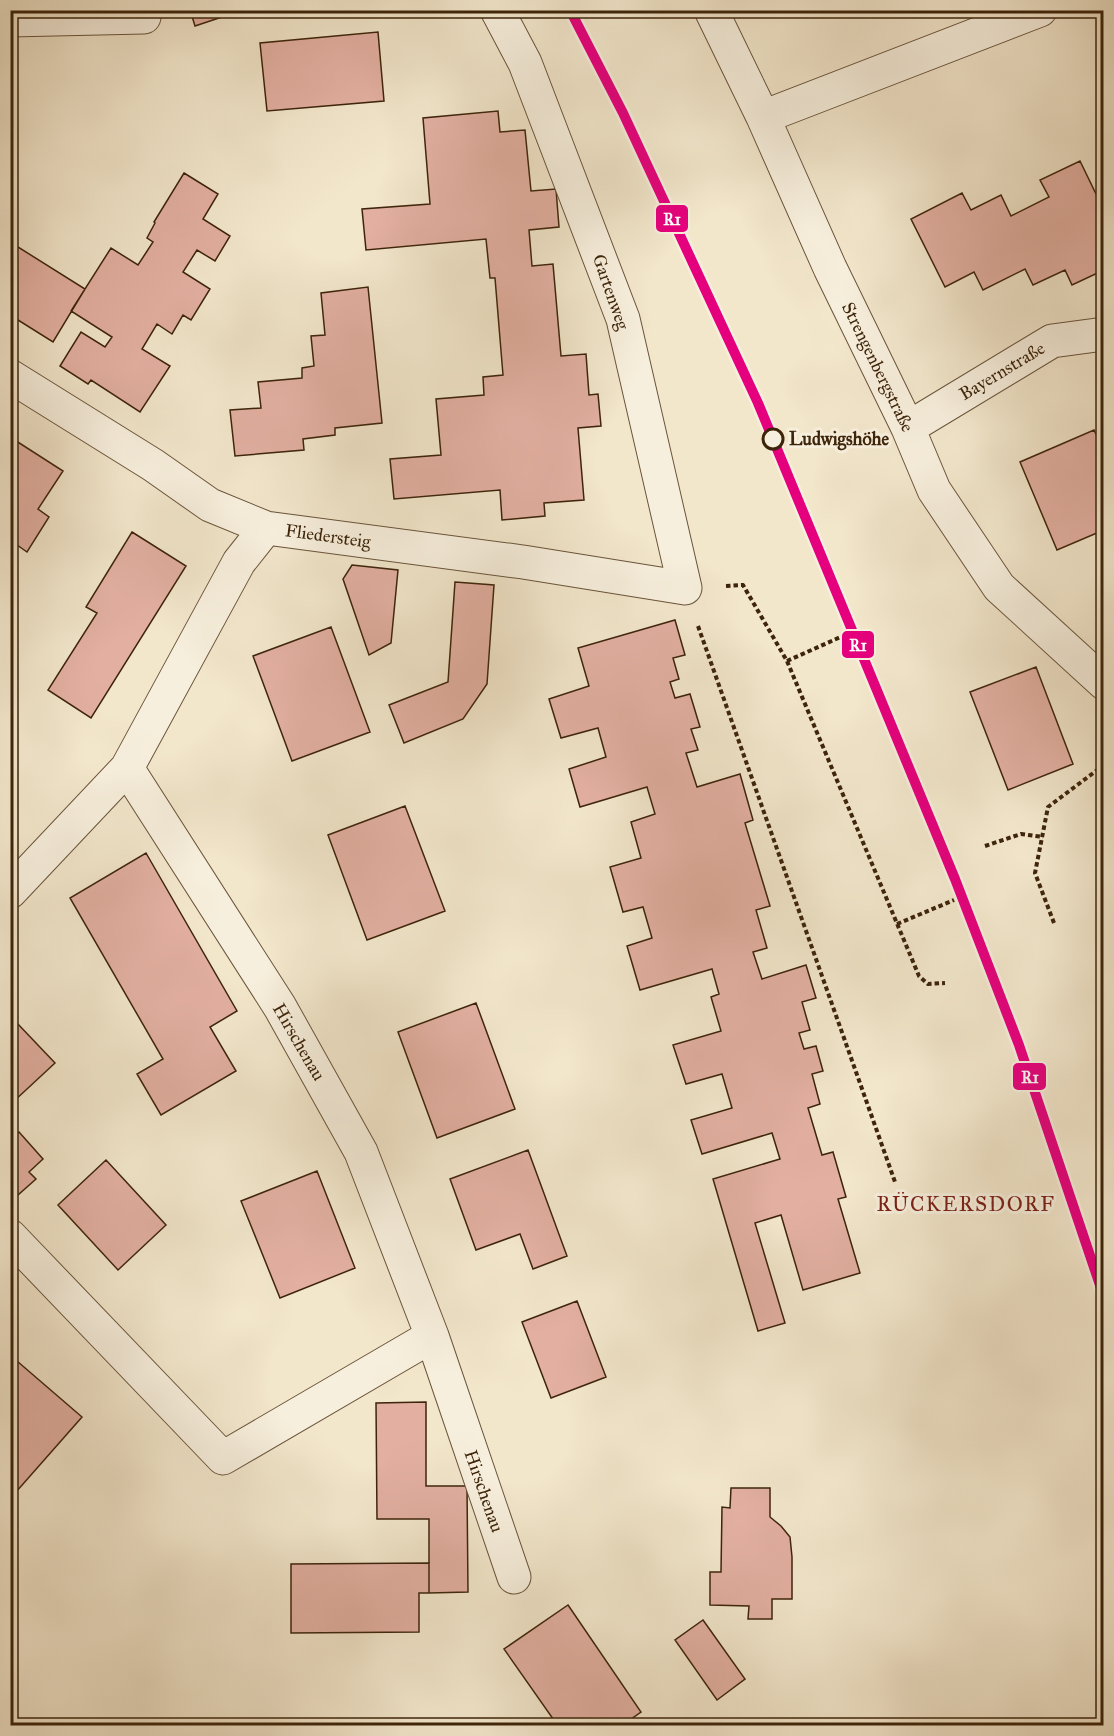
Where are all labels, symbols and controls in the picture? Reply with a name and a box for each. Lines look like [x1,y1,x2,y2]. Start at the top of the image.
line badge: R1 [655,204,689,233]
text: R1 [663,210,681,229]
street label: Gartenweg [587,251,634,334]
street label: Strengenbergstraße [836,299,919,436]
street label: Bayernstraße [955,337,1049,405]
marker: Ludwigshöhe [762,428,784,450]
place label: Ludwigshöhe [789,428,890,451]
street label: Fliedersteig [284,519,373,554]
line badge: R1 [841,630,875,659]
text: R1 [849,636,867,655]
street label: Hirschenau [268,999,330,1085]
line badge: R1 [1012,1062,1047,1091]
text: R1 [1021,1068,1039,1087]
district label: RÜCKERSDORF [877,1191,1055,1217]
street label: Hirschenau [460,1447,509,1536]

